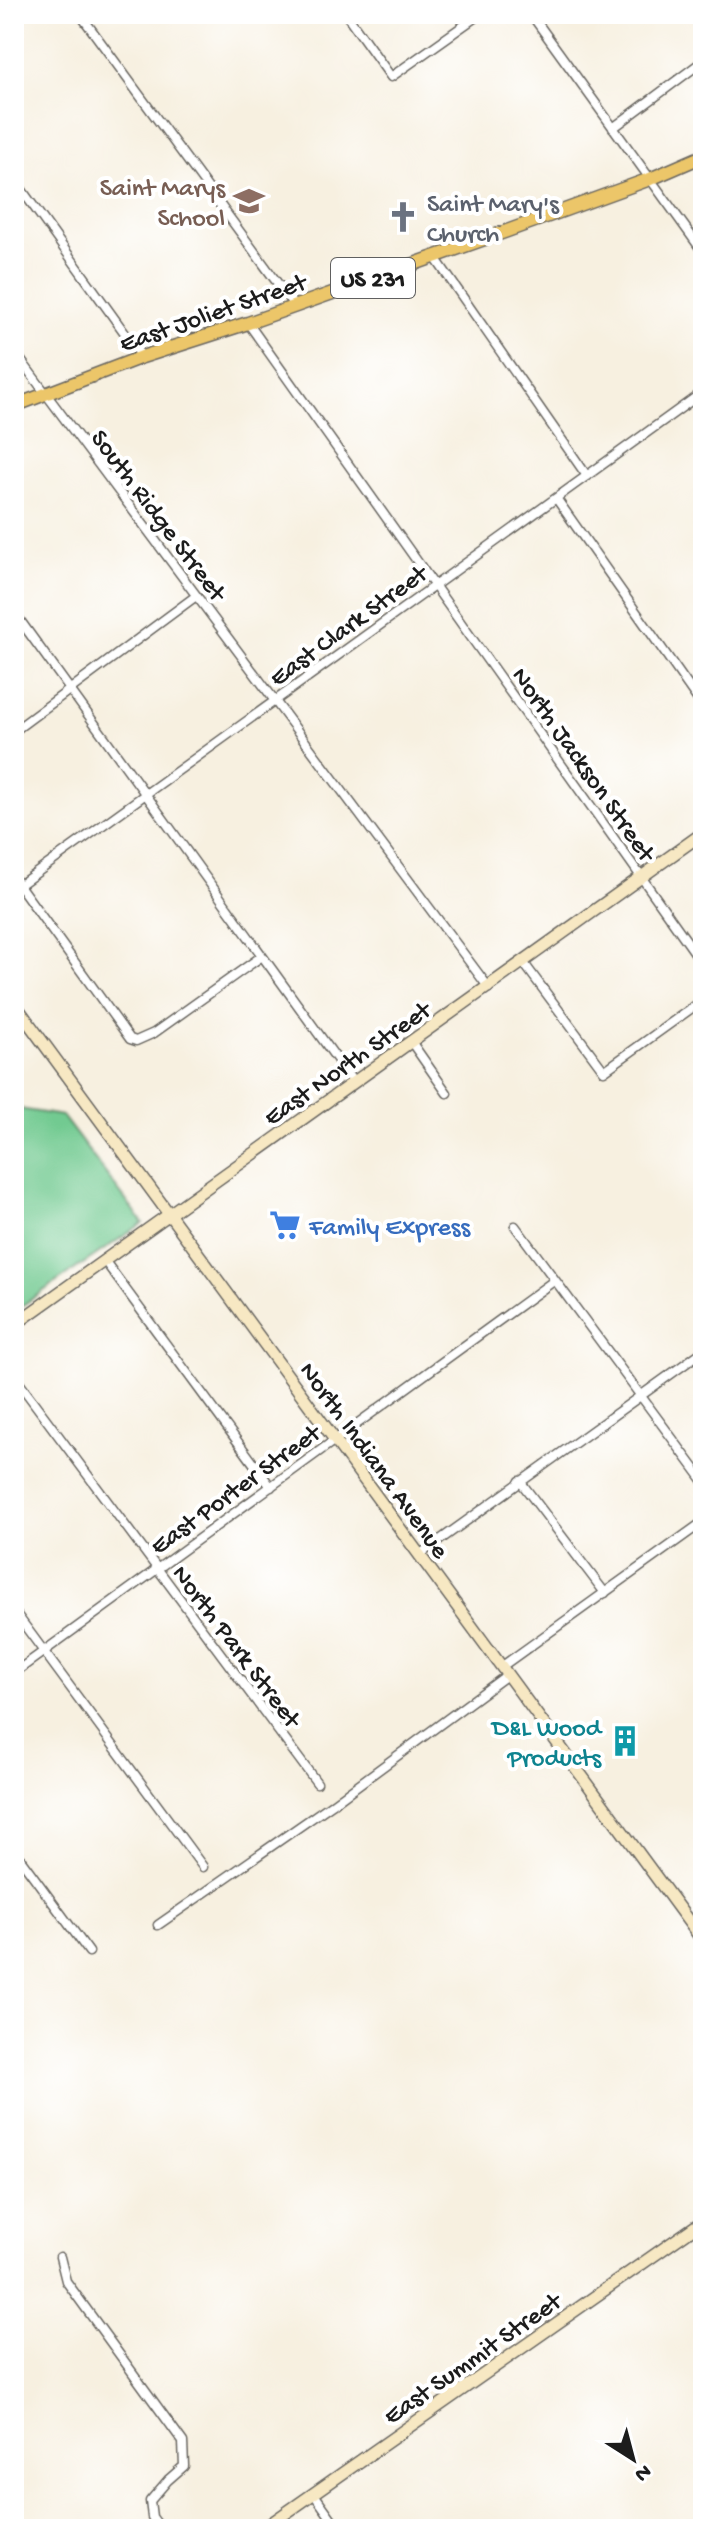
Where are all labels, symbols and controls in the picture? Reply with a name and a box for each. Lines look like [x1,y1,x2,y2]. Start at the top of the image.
place label: Saint Marys School [100,175,226,236]
school or university icon: Saint Marys School [232,184,266,218]
place label: Saint Mary's Church [427,191,560,252]
church icon: Saint Mary's Church [386,200,420,234]
road number: US 231 [331,258,415,298]
street label: East Joliet Street [116,268,313,362]
street label: South Ridge Street [82,425,232,610]
street label: East Clark Street [265,559,437,695]
street label: North Jackson Street [503,663,661,871]
street label: East North Street [259,995,440,1135]
supermarket icon: Family Express [268,1208,302,1242]
place label: Family Express [308,1214,471,1245]
street label: North Indiana Avenue [291,1357,454,1566]
street label: East Porter Street [146,1418,330,1564]
street label: North Park Street [163,1560,307,1737]
place label: D&L Wood Products [490,1715,603,1776]
building icon: D&L Wood Products [608,1724,642,1758]
street label: East Summit Street [379,2286,570,2434]
north arrow [593,2419,673,2499]
text: N [629,2457,656,2487]

